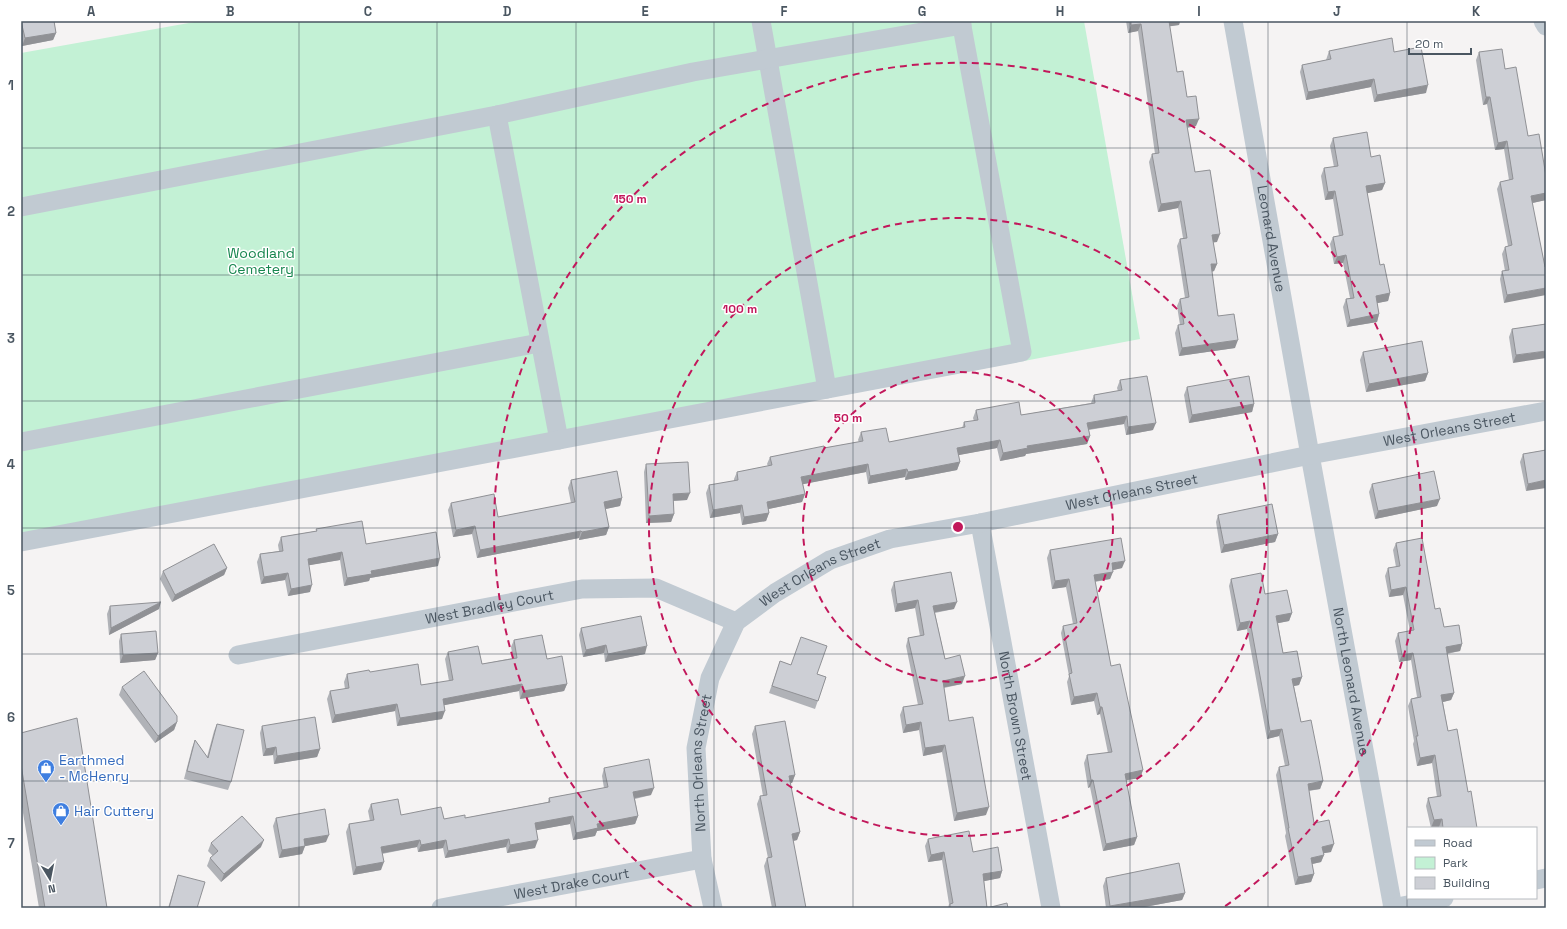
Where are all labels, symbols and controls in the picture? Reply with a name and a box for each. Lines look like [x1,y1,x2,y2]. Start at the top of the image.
text: A [87,3,96,20]
text: B [226,3,235,20]
text: C [364,3,372,20]
text: D [503,3,512,20]
text: E [641,3,649,20]
text: F [781,3,788,20]
text: G [918,3,926,20]
text: H [1056,3,1064,20]
text: I [1197,3,1201,20]
text: J [1333,3,1341,20]
text: K [1472,3,1481,20]
scale bar [1409,30,1471,56]
text: 20 m [1415,36,1443,52]
text: 1 [8,77,14,94]
street label: Leonard Avenue [1253,184,1290,293]
text: 150 m [613,191,647,207]
text: 2 [7,203,15,220]
park label: Woodland Cemetery [227,244,295,278]
text: 100 m [723,301,757,317]
text: 3 [7,330,15,347]
street label: West Orleans Street [1382,408,1517,450]
text: 50 m [834,410,862,426]
text: 4 [7,456,15,473]
street label: West Orleans Street [1064,469,1199,514]
centre of rings [951,520,965,534]
street label: West Orleans Street [756,534,883,611]
text: 5 [7,582,15,599]
street label: West Bradley Court [424,586,555,628]
street label: North Leonard Avenue [1329,606,1374,757]
street label: North Brown Street [995,650,1036,782]
street label: North Orleans Street [687,692,716,832]
text: 6 [7,709,15,726]
place label: Earthmed - McHenry [59,751,129,785]
shop icon: Earthmed - McHenry [36,758,56,783]
shop icon: Hair Cuttery [51,801,71,826]
place label: Hair Cuttery [74,802,154,820]
legend [1407,827,1537,899]
text: 7 [7,835,15,852]
text: Road [1443,835,1472,851]
text: Park [1443,855,1468,871]
north arrow [30,859,70,899]
street label: West Drake Court [513,864,631,903]
text: Building [1443,875,1490,891]
text: N [47,881,57,896]

